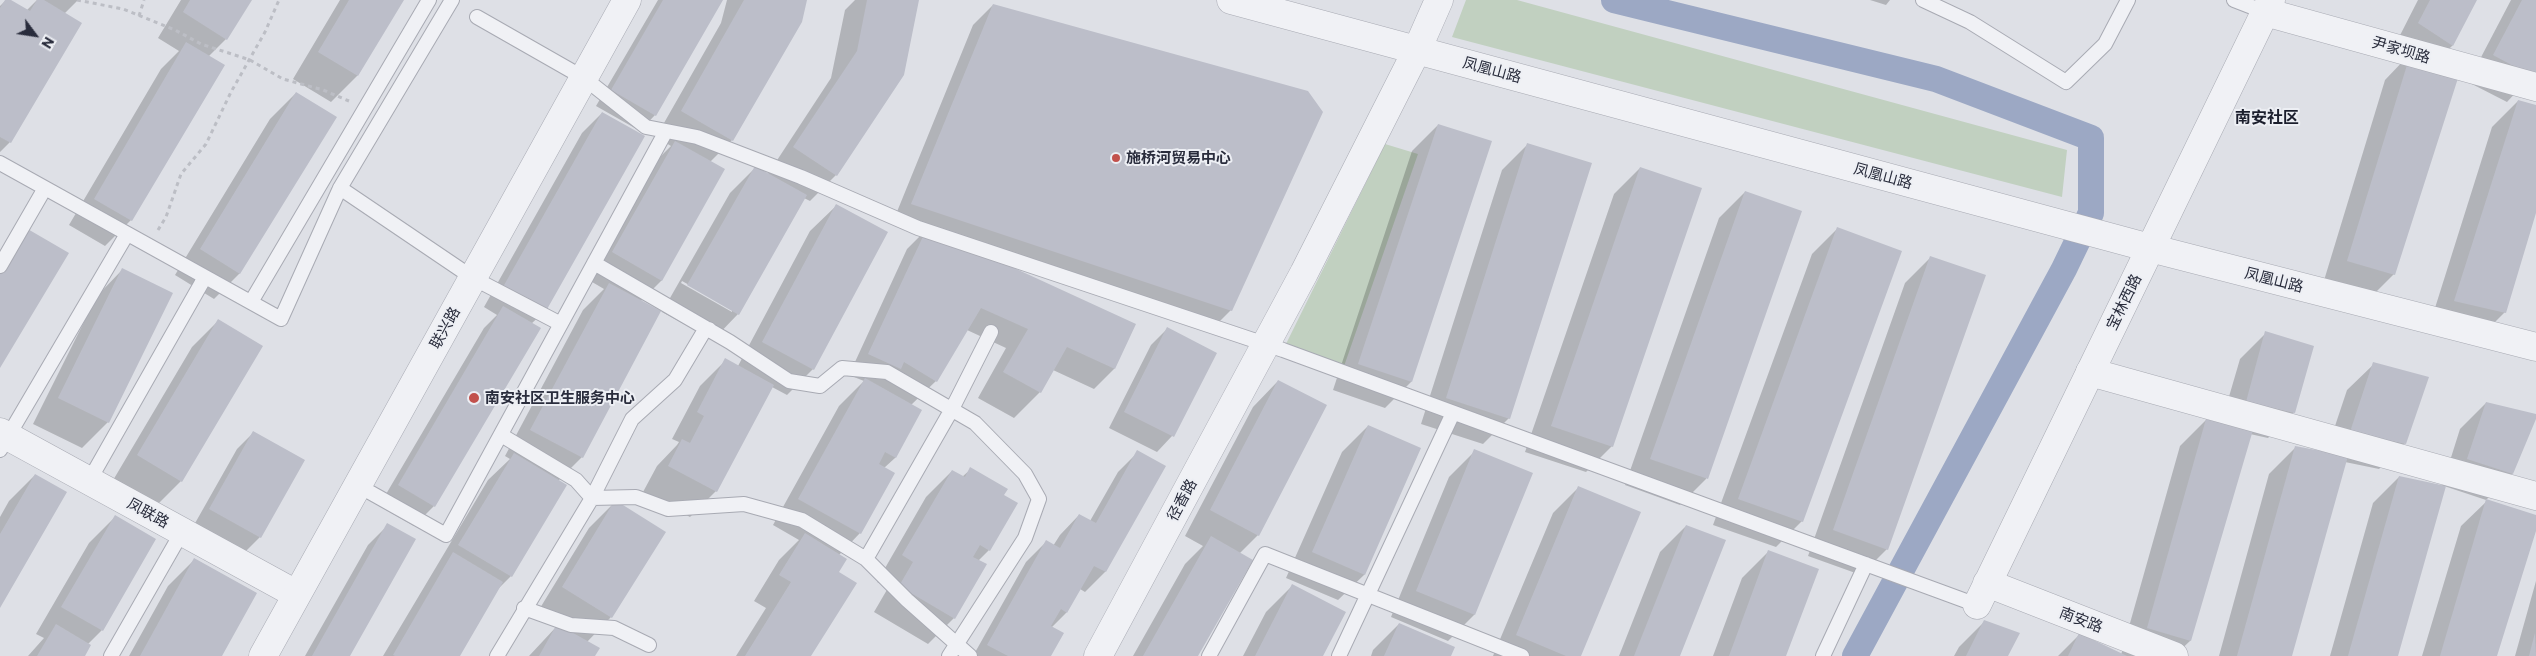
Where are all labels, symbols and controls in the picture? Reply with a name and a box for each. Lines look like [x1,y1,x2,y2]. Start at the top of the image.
north arrow [10,10,60,60]
street label: 尹家坝路 [2370,33,2432,67]
text: N [38,34,58,52]
street label: 凤凰山路 [1461,54,1523,86]
district label: 南安社区 [2235,108,2299,128]
place label: 施桥河贸易中心 [1126,149,1231,167]
marker: 施桥河贸易中心 [1110,152,1122,164]
street label: 凤凰山路 [1852,160,1914,192]
street label: 凤凰山路 [2243,264,2305,296]
street label: 宝林西路 [2103,271,2145,333]
street label: 联兴路 [426,304,464,352]
place label: 南安社区卫生服务中心 [485,389,635,407]
marker: 南安社区卫生服务中心 [467,391,481,405]
street label: 径香路 [1163,476,1201,524]
street label: 凤联路 [124,494,172,532]
street label: 南安路 [2057,604,2105,636]

